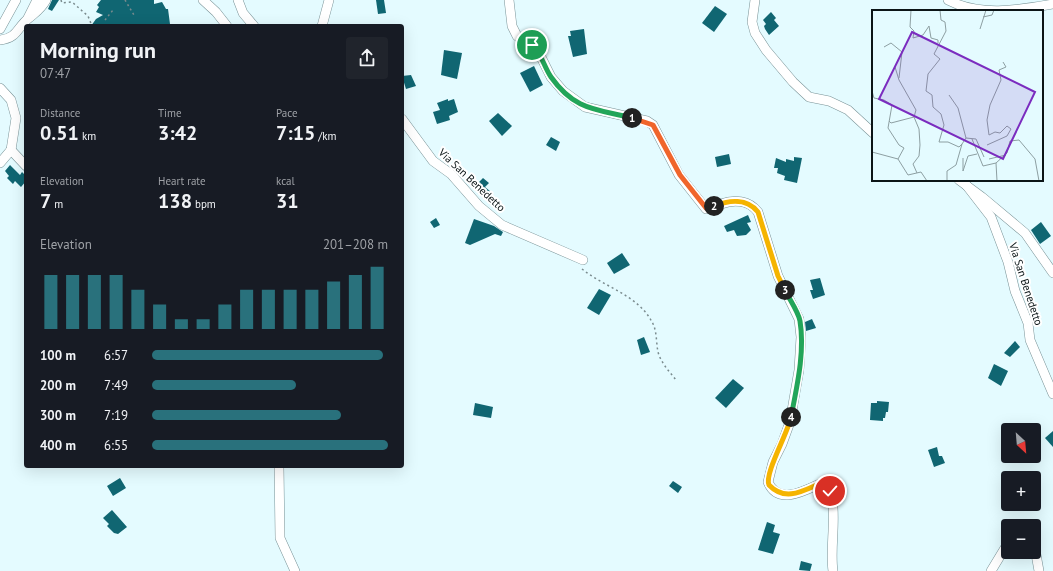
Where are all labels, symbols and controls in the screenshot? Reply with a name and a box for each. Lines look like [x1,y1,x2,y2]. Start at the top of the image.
inset map [872,10,1043,181]
pin [515,28,549,62]
icon: arrive [521,34,543,56]
text: Morning run [40,36,156,64]
button: share [346,37,388,79]
text: 07:47 [40,65,71,82]
text: Distance [40,106,80,120]
text: Time [158,106,182,120]
text: Pace [276,106,298,120]
pin: 1 [622,108,642,128]
text: 1 [629,111,635,125]
text: 0.51 [40,120,79,146]
text: 3:42 [158,120,197,146]
text: 7:15 [276,120,315,146]
text: km [79,129,96,143]
text: /km [315,129,336,143]
street label: Via San Benedetto [435,145,508,215]
text: Elevation [40,174,84,188]
text: Heart rate [158,174,206,188]
text: kcal [276,174,295,188]
text: 7 [40,188,51,214]
text: 138 [158,188,192,214]
text: 31 [276,188,299,214]
pin: 2 [704,196,724,216]
text: m [51,197,63,211]
text: bpm [192,197,216,211]
text: 2 [711,199,717,213]
text: Elevation [40,236,92,253]
text: 201–208 m [323,236,388,253]
street label: Via San Benedetto [1006,240,1046,327]
pin: 3 [775,280,795,300]
text: 3 [782,283,788,297]
text: 100 m [40,347,76,364]
text: 6:57 [104,347,128,364]
text: 200 m [40,377,76,394]
text: 7:49 [104,377,128,394]
text: 300 m [40,407,76,424]
text: 7:19 [104,407,128,424]
pin: 4 [781,407,801,427]
text: 4 [788,410,794,424]
north arrow [1001,423,1041,463]
map controls [1001,423,1041,559]
text: 400 m [40,437,76,454]
text: 6:55 [104,437,128,454]
button: + [1001,471,1041,511]
pin [813,474,847,508]
icon: check [819,480,841,502]
button: − [1001,519,1041,559]

